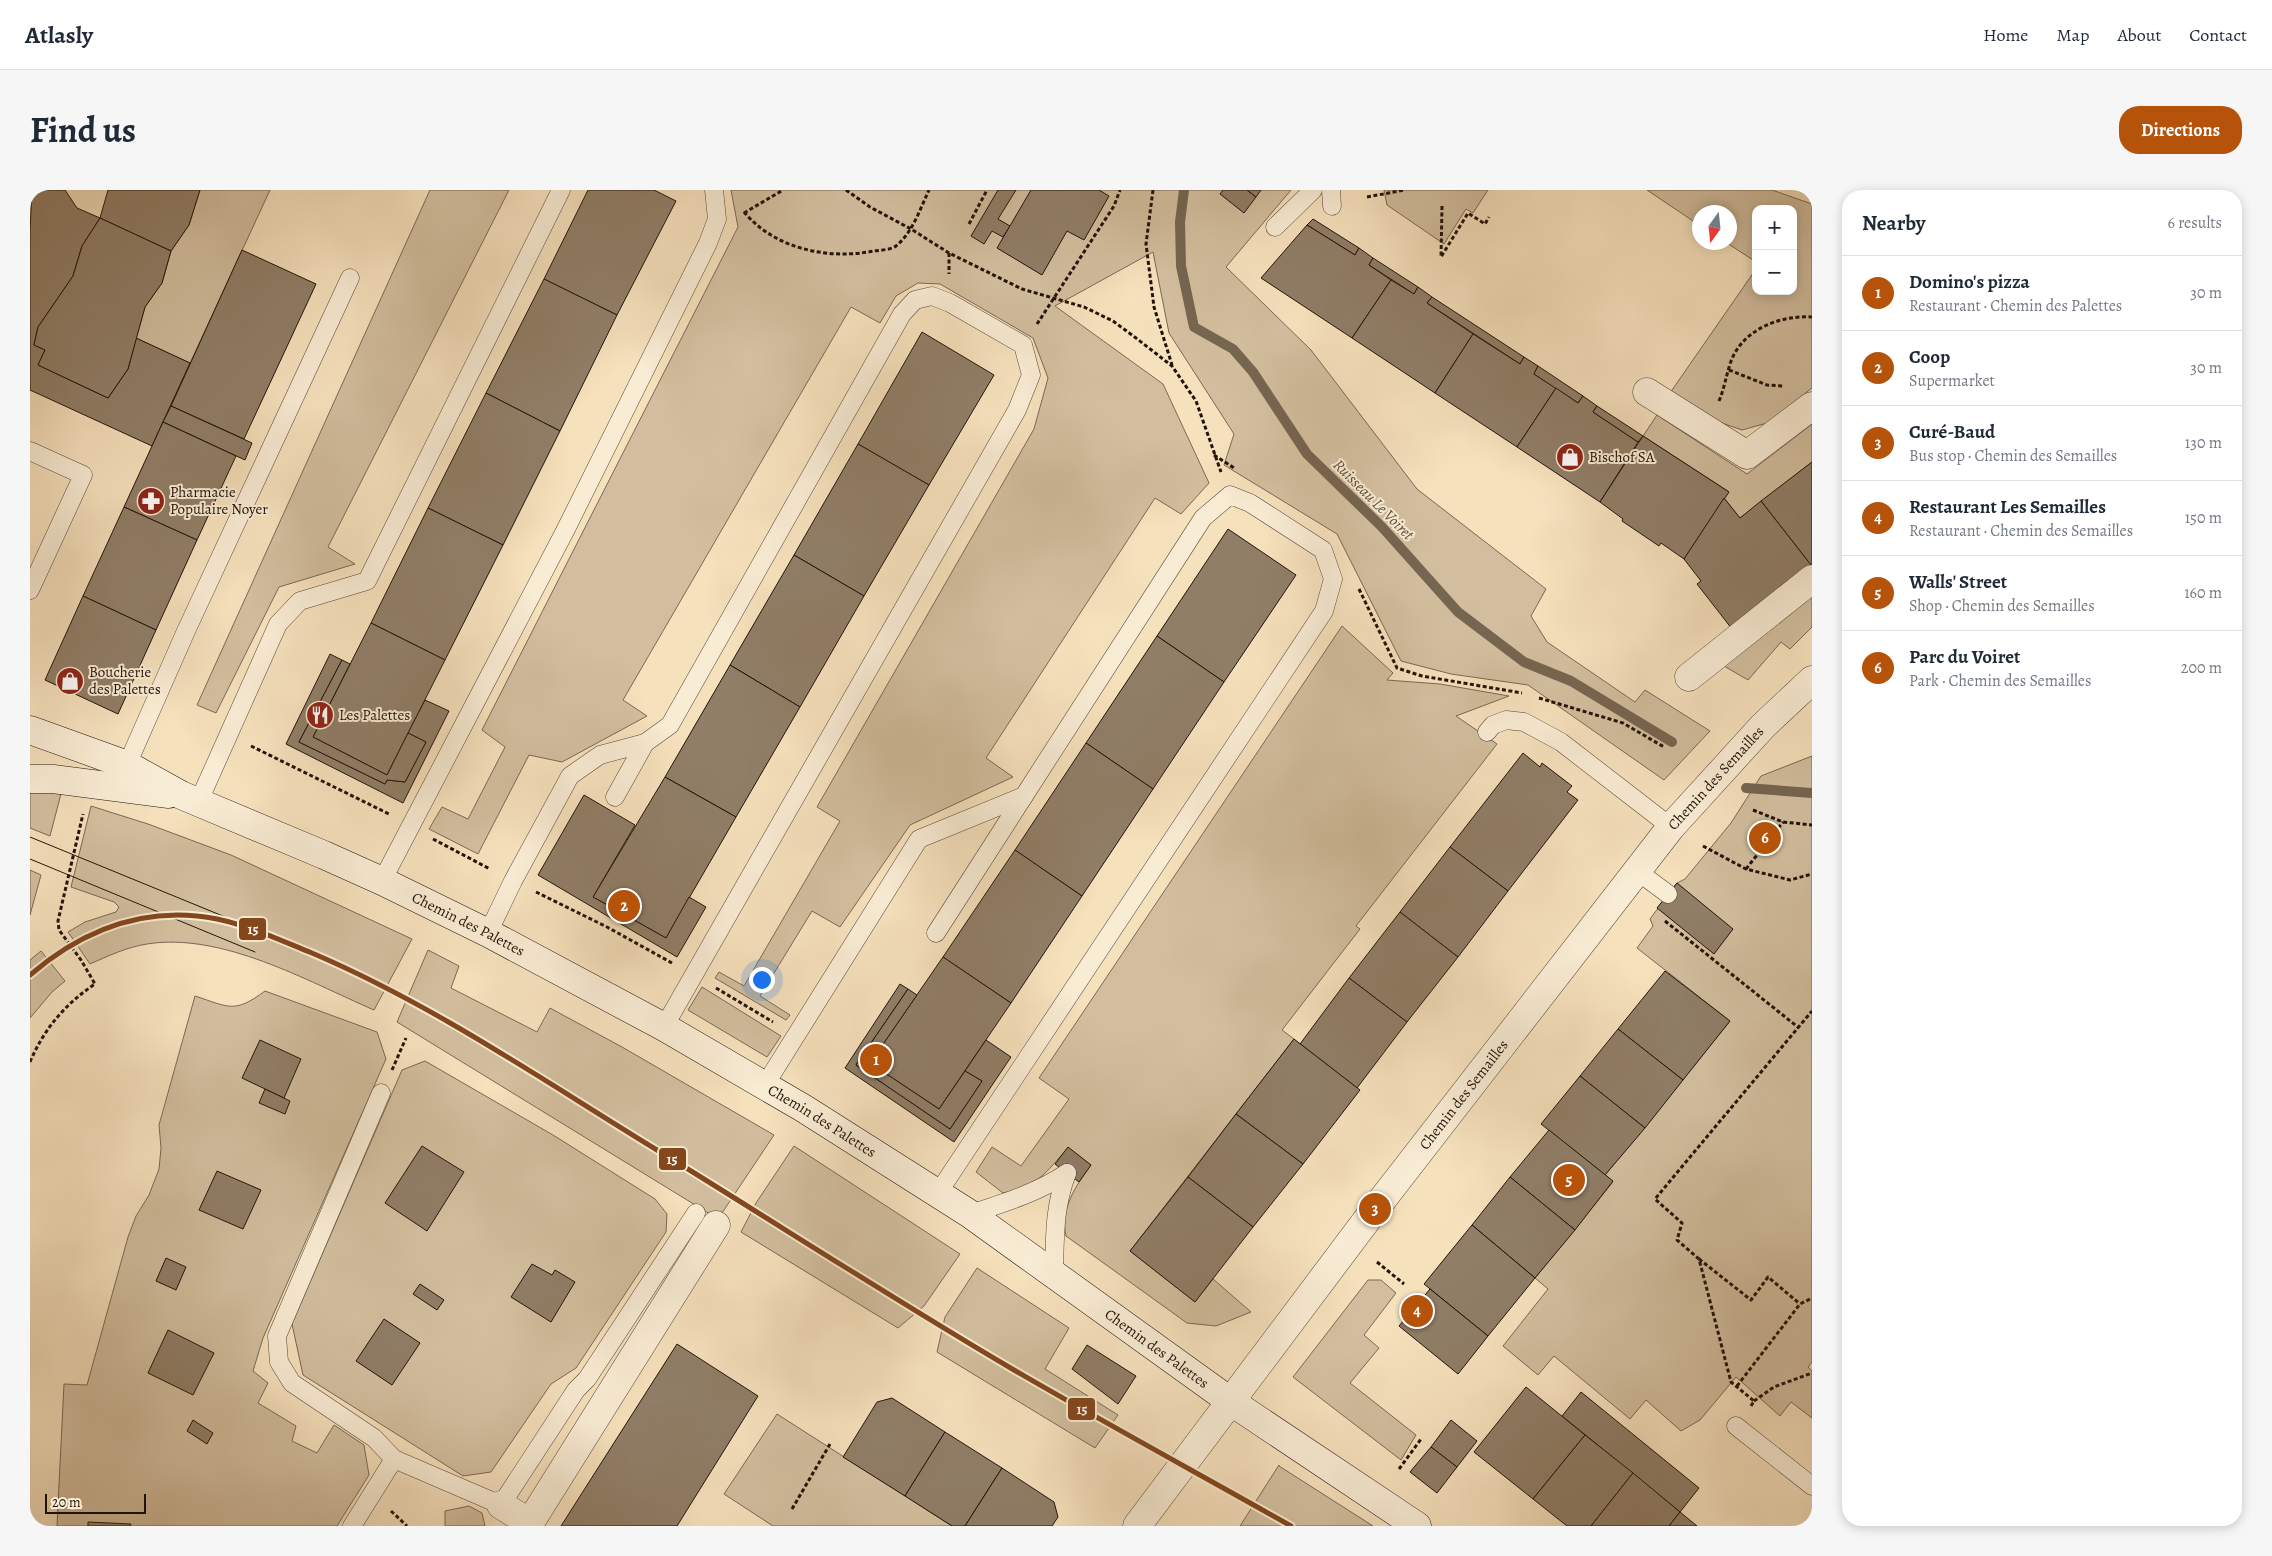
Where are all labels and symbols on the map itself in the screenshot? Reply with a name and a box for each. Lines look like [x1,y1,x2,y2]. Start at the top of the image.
north arrow [1692,205,1737,250]
shop icon: Bischof SA [1555,442,1585,472]
place label: Bischof SA [1589,447,1655,467]
water label: Ruisseau Le Voiret [1328,454,1420,546]
place label: Pharmacie Populaire Noyer [170,482,268,519]
pharmacy icon: Pharmacie Populaire Noyer [136,486,166,516]
place label: Boucherie des Palettes [89,662,161,699]
shop icon: Boucherie des Palettes [55,666,85,696]
restaurant icon: Les Palettes [305,700,335,730]
place label: Les Palettes [339,705,410,725]
street label: Chemin des Semailles [1663,722,1768,834]
pin: 6 [1749,819,1781,857]
street label: Chemin des Palettes [409,887,528,961]
pin: 2 [608,887,640,925]
line badge: 15 [238,917,267,941]
text: 15 [248,920,259,939]
your location [749,967,775,993]
street label: Chemin des Semailles [1415,1036,1513,1154]
pin: 1 [860,1041,892,1079]
street label: Chemin des Palettes [764,1080,880,1162]
line badge: 15 [658,1147,687,1171]
text: 15 [667,1150,678,1169]
pin: 5 [1553,1161,1585,1199]
pin: 3 [1359,1190,1391,1228]
pin: 4 [1401,1292,1433,1330]
street label: Chemin des Palettes [1101,1304,1213,1393]
line badge: 15 [1067,1397,1096,1421]
text: 15 [1077,1400,1088,1419]
scale bar [45,1491,146,1514]

